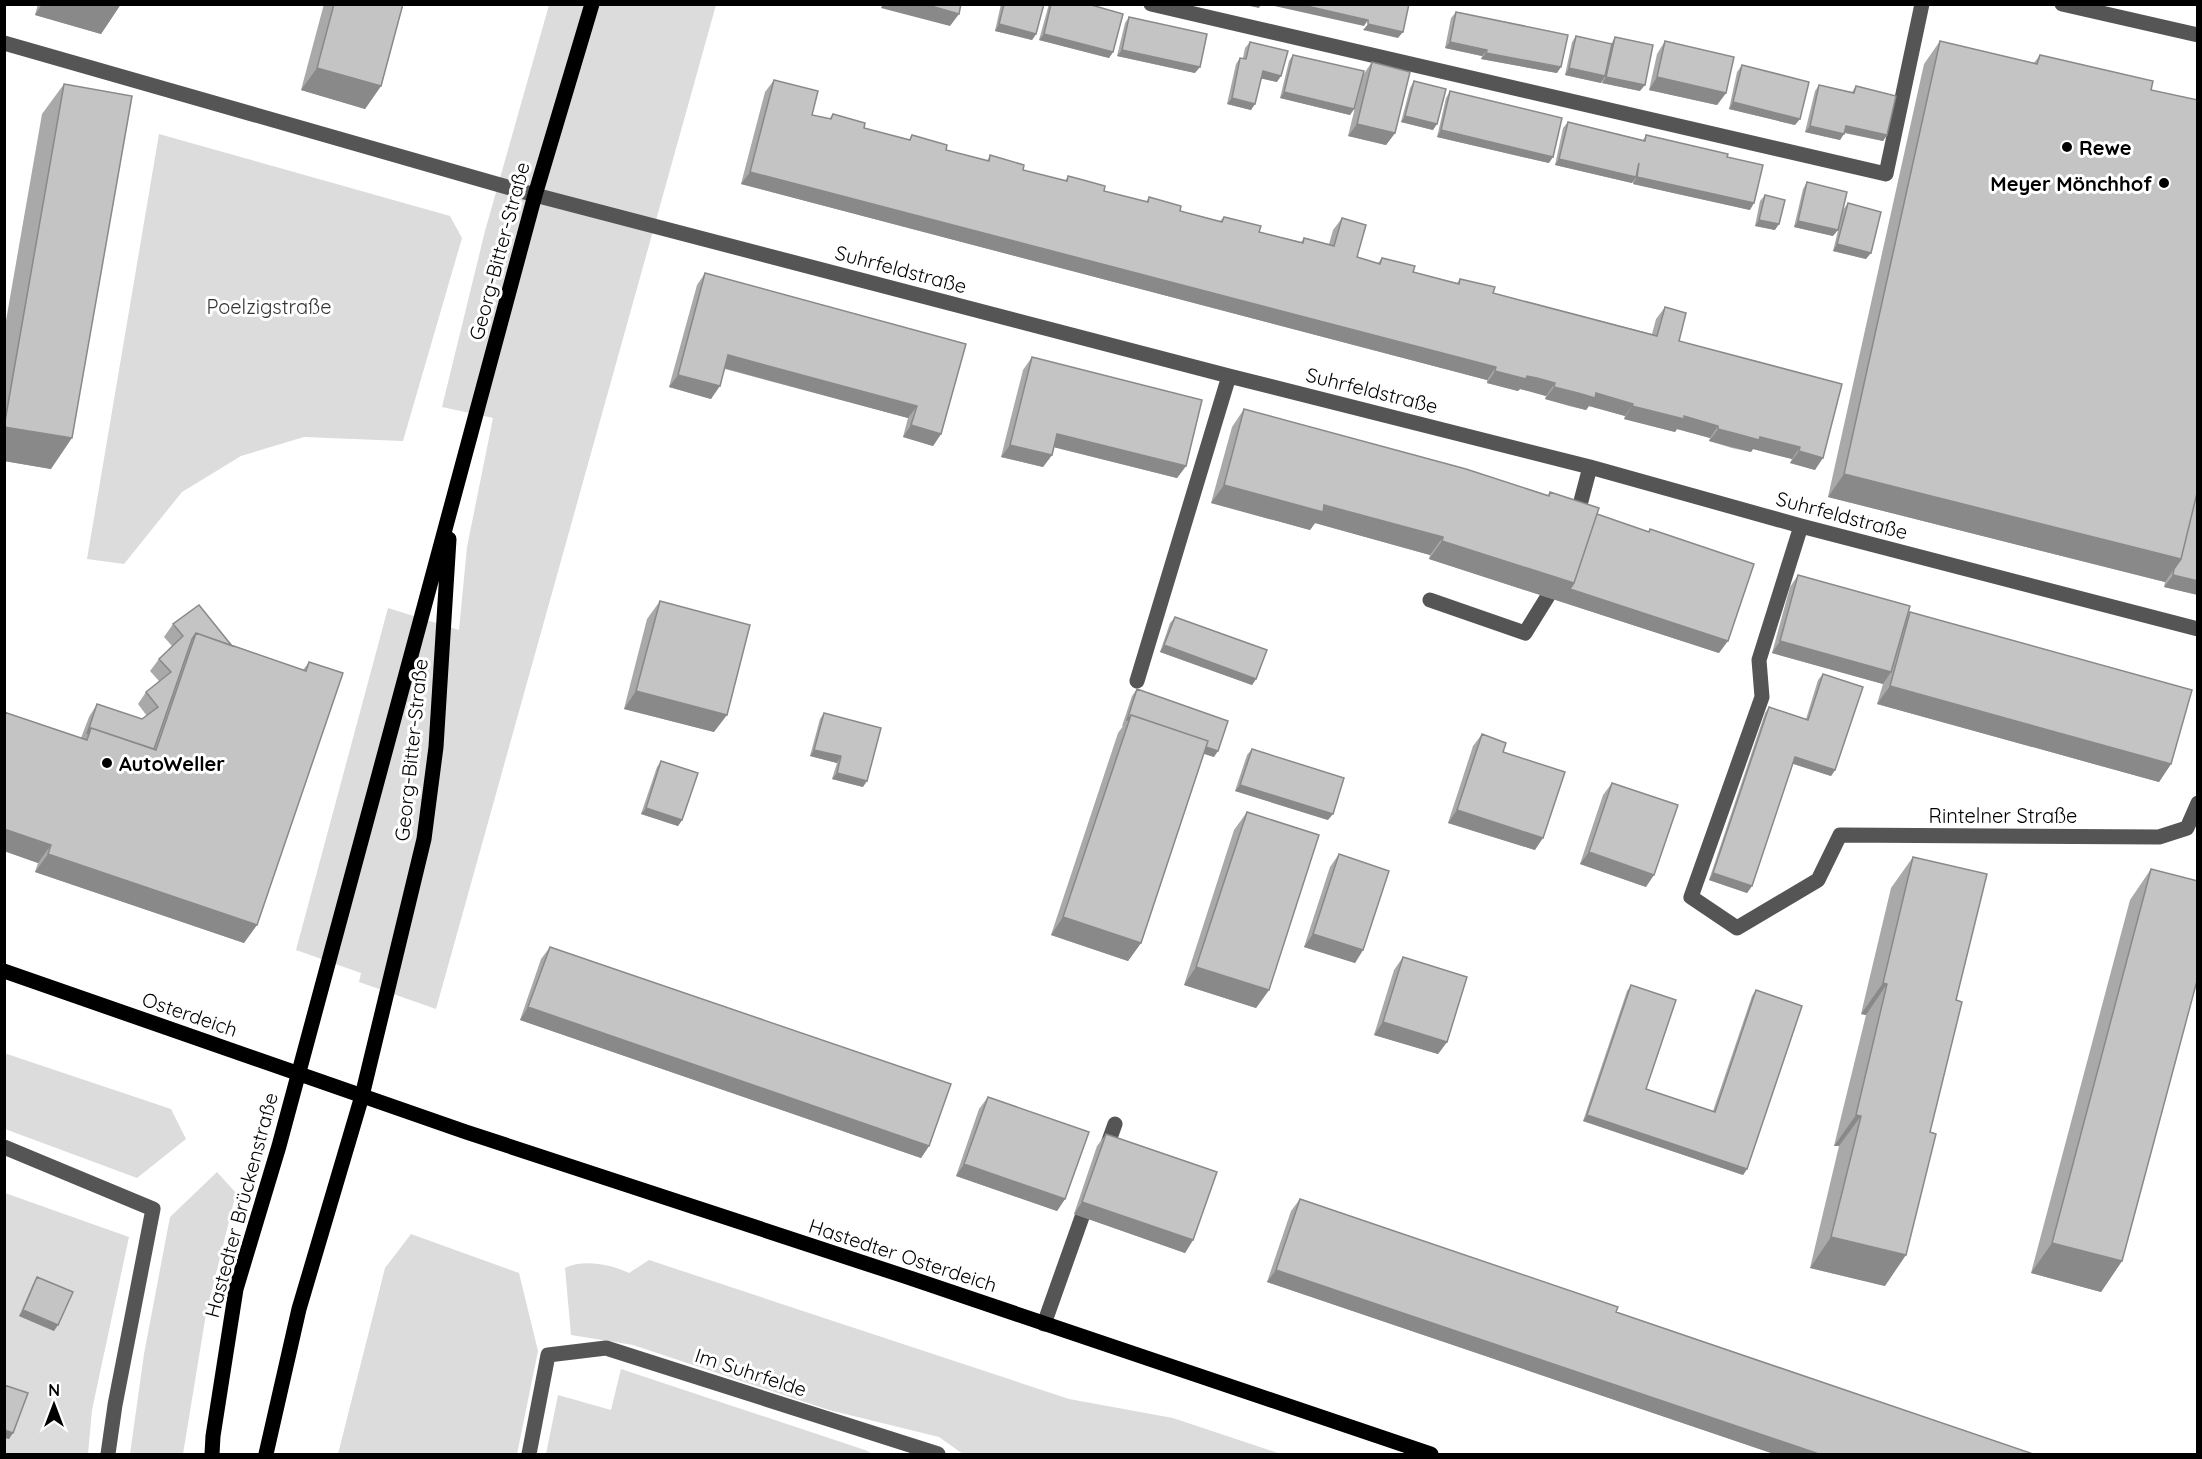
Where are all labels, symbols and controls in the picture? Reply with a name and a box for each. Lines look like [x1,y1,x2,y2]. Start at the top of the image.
place label: Rewe [2079,135,2132,160]
marker: Rewe [2060,140,2074,154]
street label: Georg-Bitter-Straße [463,159,535,343]
place label: Meyer Mönchhof [1990,171,2152,196]
marker: Meyer Mönchhof [2157,176,2171,190]
street label: Suhrfeldstraße [833,239,969,299]
park label: Poelzigstraße [207,294,332,319]
street label: Suhrfeldstraße [1303,362,1441,418]
street label: Suhrfeldstraße [1774,485,1910,545]
street label: Georg-Bitter-Straße [389,657,433,843]
place label: AutoWeller [119,751,225,776]
marker: AutoWeller [100,756,114,770]
street label: Rintelner Straße [1929,803,2077,828]
street label: Osterdeich [139,986,241,1042]
street label: Hastedter Brückenstraße [199,1090,283,1320]
street label: Hastedter Osterdeich [806,1213,1000,1297]
street label: Im Suhrfelde [692,1342,810,1402]
north arrow [24,1375,84,1435]
text: N [48,1380,60,1400]

